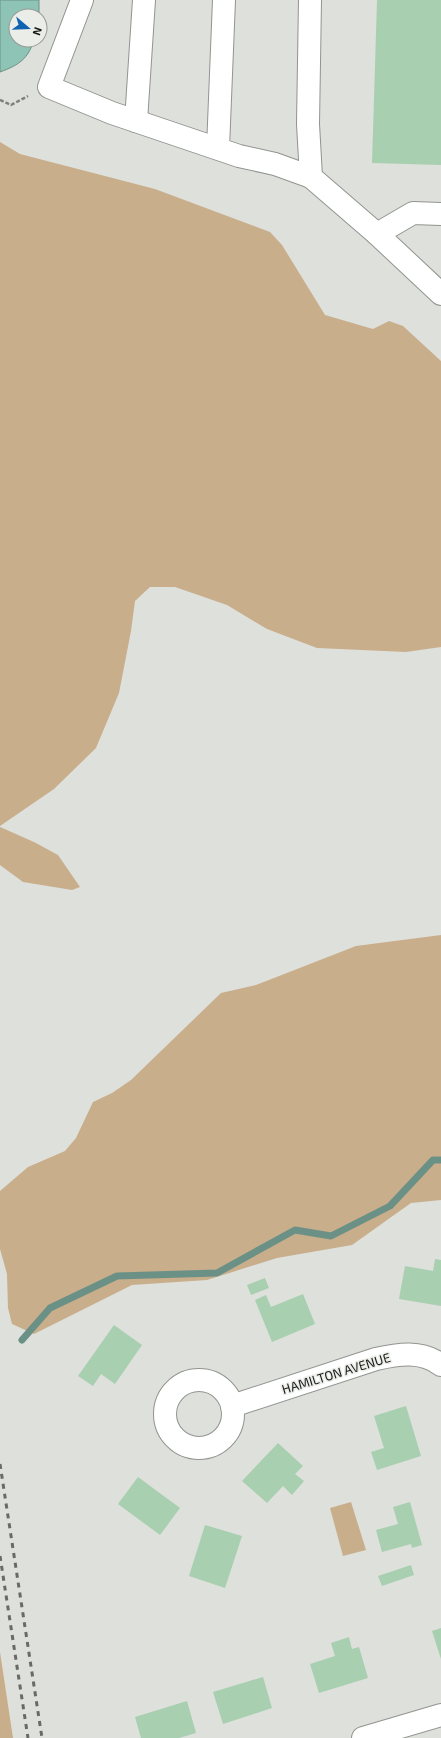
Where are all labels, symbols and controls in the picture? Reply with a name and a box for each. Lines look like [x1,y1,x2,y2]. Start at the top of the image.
north arrow [8,8,48,48]
text: N [30,26,45,37]
street label: HAMILTON AVENUE [280,1349,392,1397]

